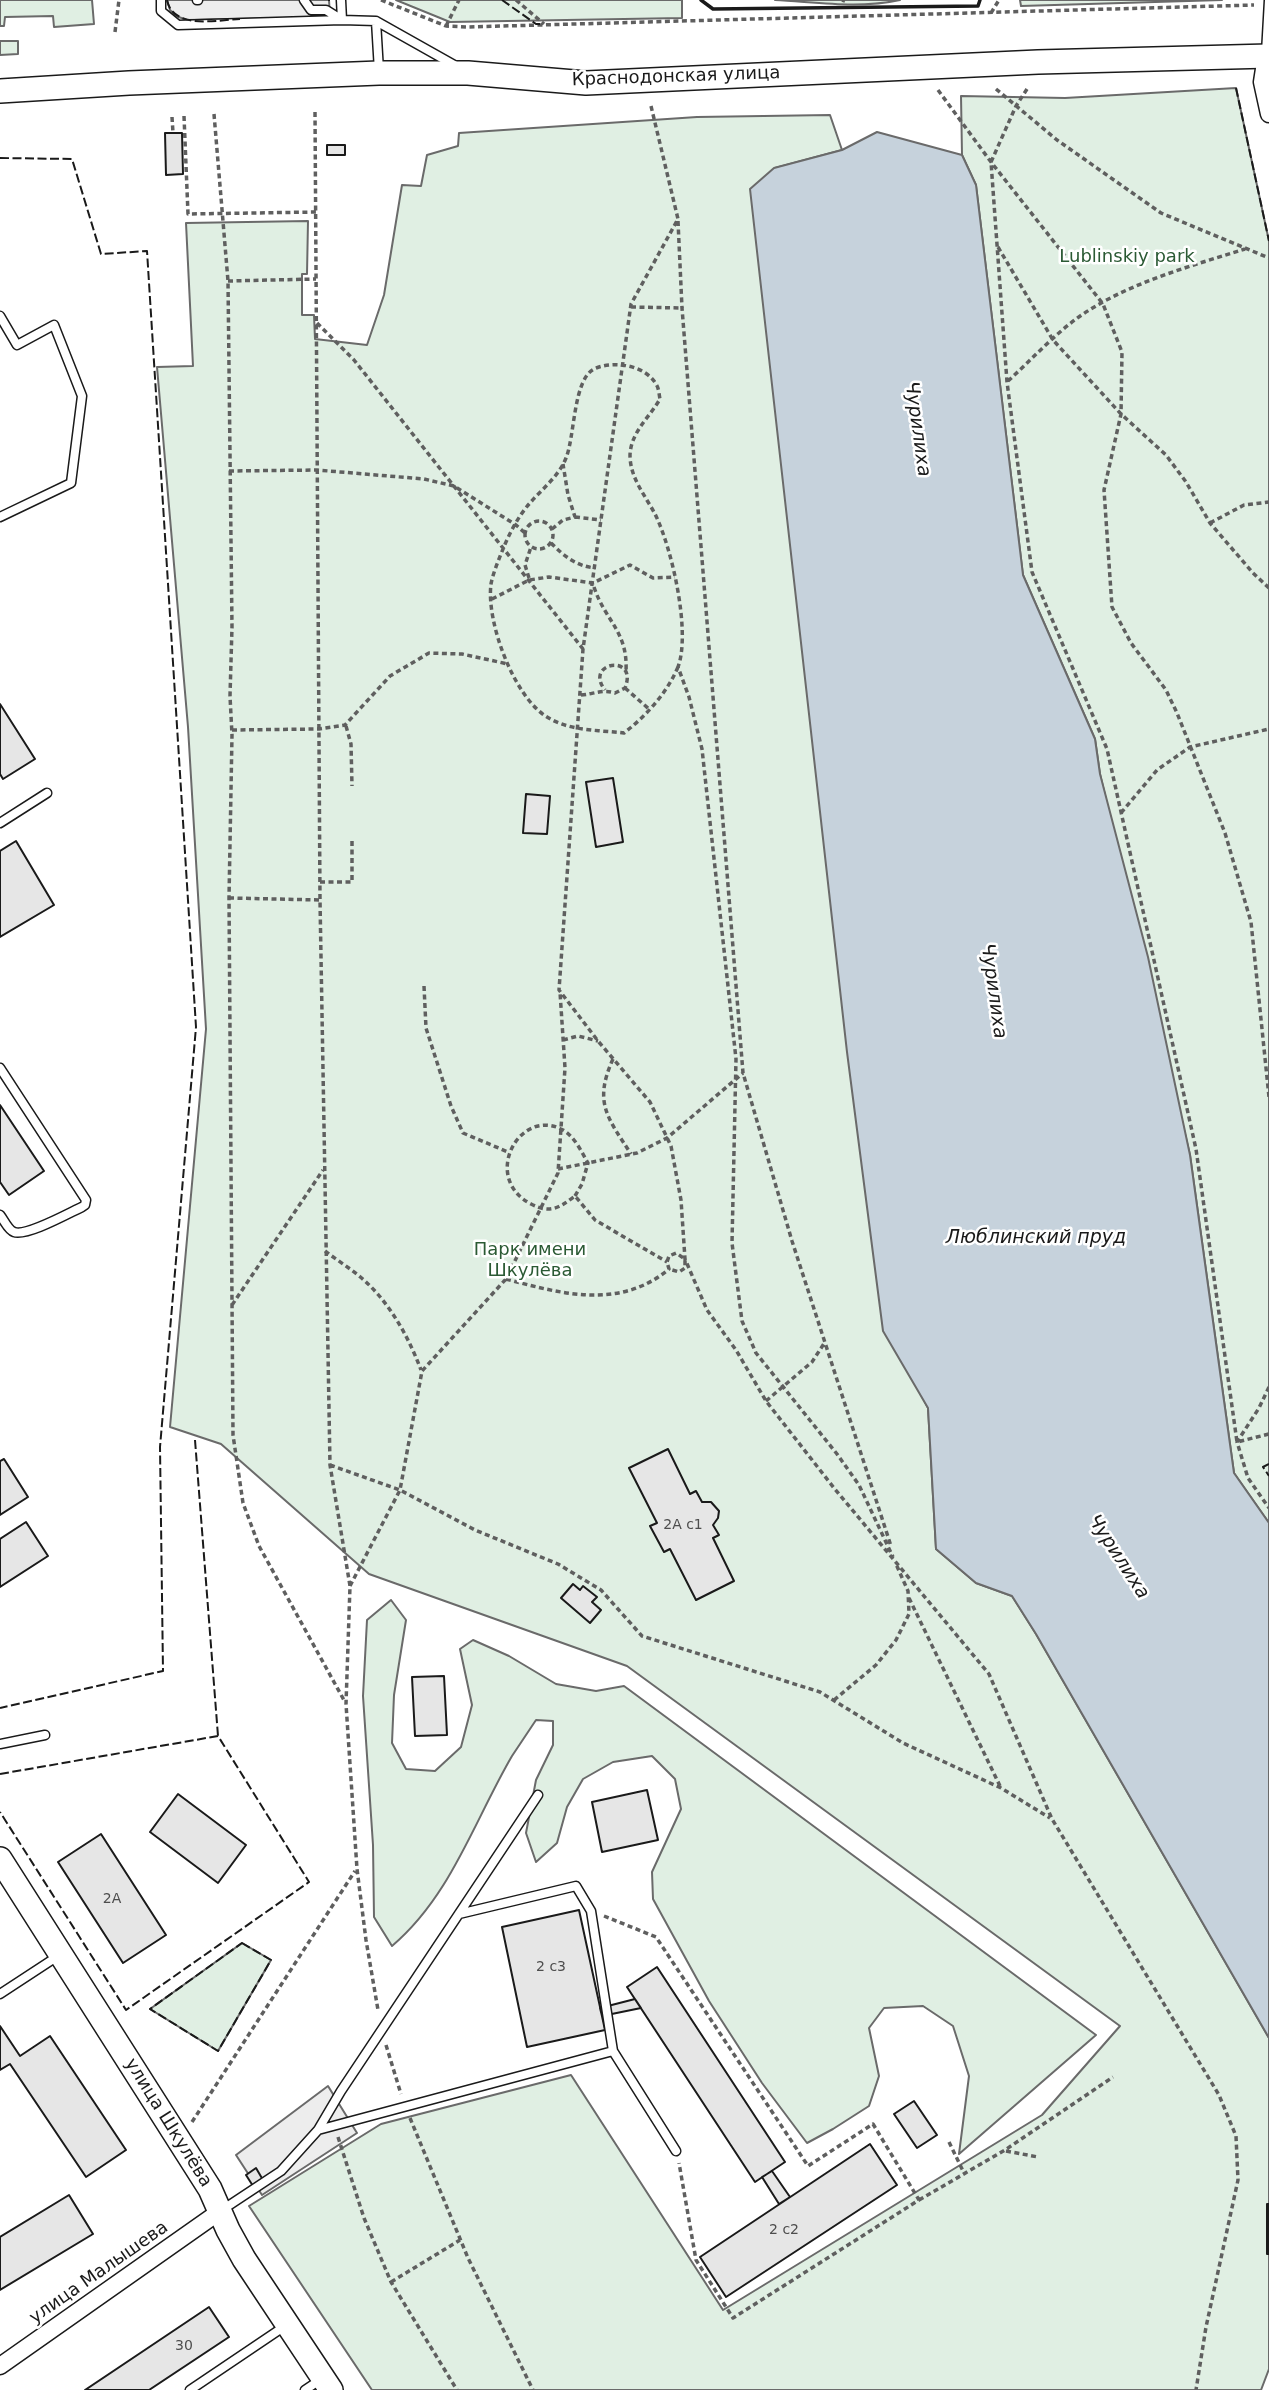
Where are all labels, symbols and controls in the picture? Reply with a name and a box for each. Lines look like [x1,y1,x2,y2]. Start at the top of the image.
street label: Краснодонская улица [571,63,781,91]
park label: Lublinskiy park [1059,246,1195,268]
water label: Чурилиха [899,380,935,478]
water label: Чурилиха [975,942,1011,1040]
water label: Люблинский пруд [946,1227,1126,1249]
park label: Парк имени Шкулёва [474,1239,586,1282]
water label: Чурилиха [1082,1511,1154,1603]
house number: 2А с1 [663,1517,703,1533]
house number: 2А [103,1891,121,1907]
house number: 2 с3 [536,1959,566,1975]
street label: улица Шкулёва [120,2055,216,2191]
street label: улица Малышева [26,2217,172,2329]
house number: 2 с2 [769,2222,799,2238]
house number: 30 [175,2338,193,2354]

